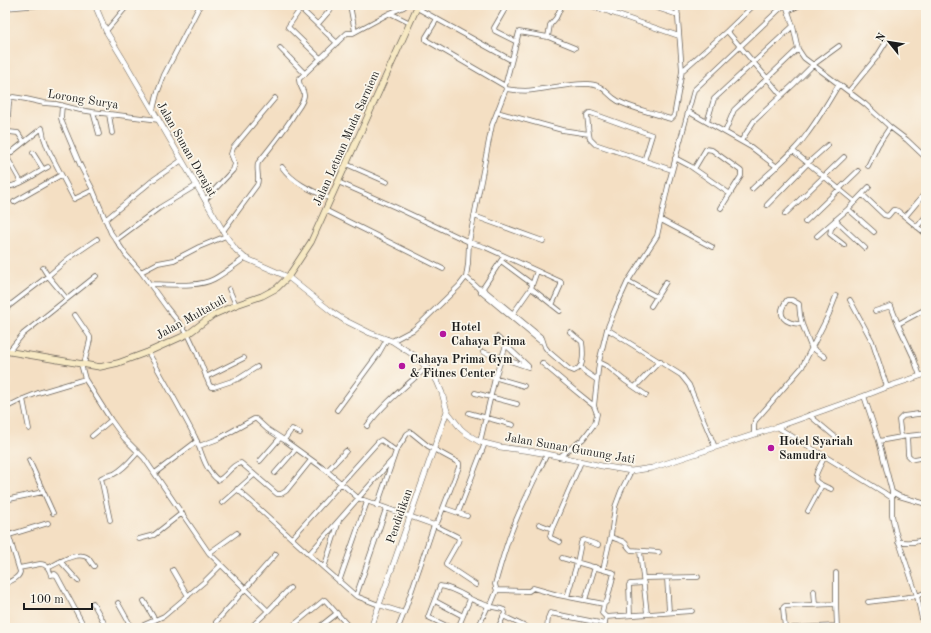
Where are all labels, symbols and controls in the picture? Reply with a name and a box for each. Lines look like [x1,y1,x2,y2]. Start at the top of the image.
north arrow [869,22,909,62]
text: N [875,31,889,44]
street label: Jalan Letnan Muda Sarniem [312,69,382,208]
street label: Lorong Surya [46,88,119,112]
street label: Jalan Sunan Derajat [154,100,218,199]
street label: Jalan Multatuli [154,294,229,342]
place label: Hotel Cahaya Prima [451,322,526,348]
marker: Hotel Cahaya Prima [438,329,448,339]
place label: Cahaya Prima Gym & Fitnes Center [410,354,513,380]
marker: Cahaya Prima Gym & Fitnes Center [397,361,407,371]
street label: Jalan Sunan Gunung Jati [504,432,636,466]
place label: Hotel Syariah Samudra [779,436,853,462]
marker: Hotel Syariah Samudra [766,443,776,453]
street label: Pendidikan [385,487,415,545]
scale bar [24,585,92,611]
text: 100 m [30,594,64,606]

